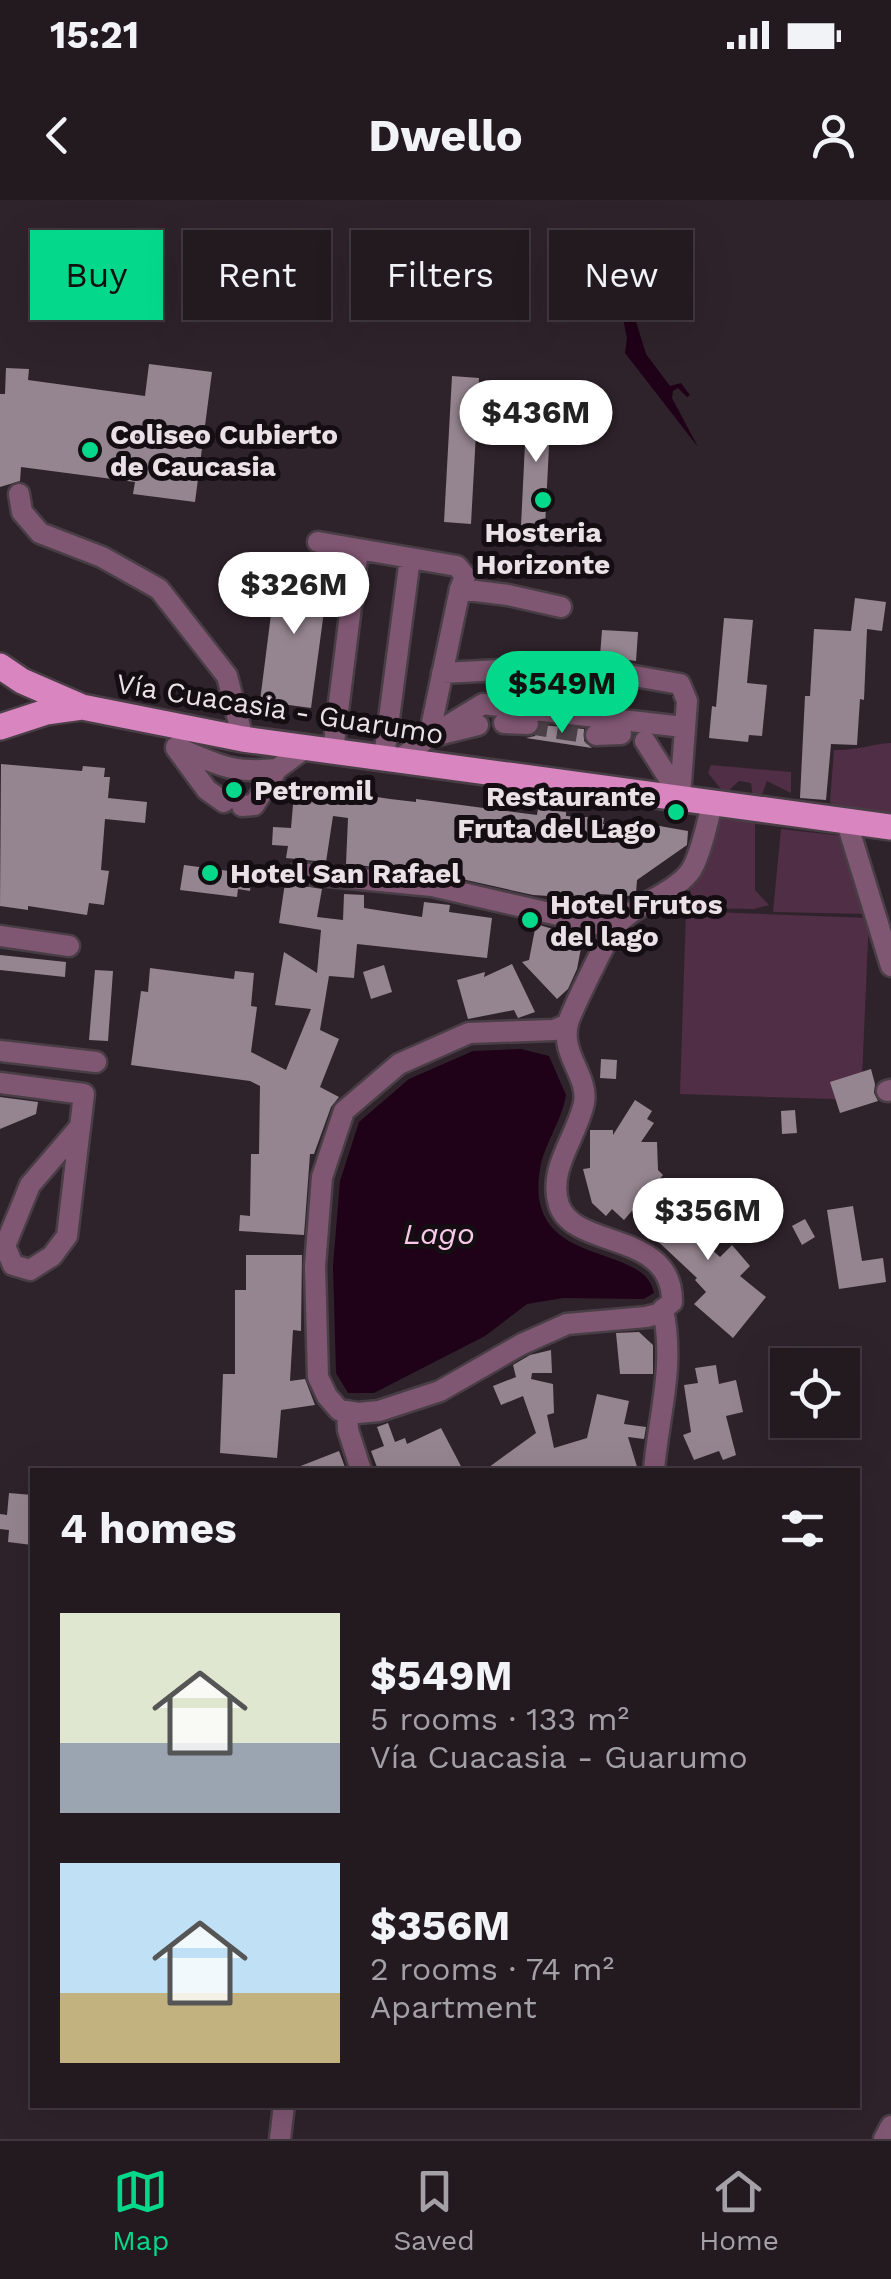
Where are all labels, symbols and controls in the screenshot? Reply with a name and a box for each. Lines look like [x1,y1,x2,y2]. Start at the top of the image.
text: 15:21 [50,13,139,57]
icon: back [30,108,85,163]
icon: person [806,108,861,163]
text: Dwello [368,109,523,162]
chip: Buy [30,230,163,320]
chip: Rent [183,230,331,320]
chip: Filters [351,230,529,320]
chip: New [549,230,693,320]
pin: $436M [466,380,606,465]
text: $436M [482,393,591,431]
place label: Coliseo Cubierto de Caucasia [110,418,338,483]
marker: Coliseo Cubierto de Caucasia [79,439,101,461]
marker: Hosteria Horizonte [532,489,554,511]
place label: Hosteria Horizonte [476,516,610,581]
pin: $326M [224,552,364,637]
text: $326M [240,565,348,603]
pin: $549M [492,651,632,736]
text: $549M [508,664,616,702]
street label: Vía Cuacasia - Guarumo [114,667,446,751]
place label: Petromil [254,774,374,807]
marker: Petromil [223,779,245,801]
place label: Restaurante Fruta del Lago [457,780,656,845]
marker: Restaurante Fruta del Lago [665,801,687,823]
place label: Hotel San Rafael [230,857,461,890]
marker: Hotel San Rafael [199,862,221,884]
place label: Hotel Frutos del lago [550,888,723,953]
marker: Hotel Frutos del lago [519,909,541,931]
pin: $356M [638,1178,778,1263]
text: $356M [655,1191,761,1229]
water label: Lago [403,1216,475,1251]
map controls [770,1348,860,1438]
button: locate [770,1348,860,1438]
icon: filters [775,1501,830,1556]
text: 4 homes [60,1504,237,1553]
text: $549M [370,1651,513,1700]
icon: home [140,1653,260,1773]
text: 5 rooms · 133 m² [370,1700,629,1738]
text: Vía Cuacasia - Guarumo [370,1738,748,1776]
text: $356M [370,1901,510,1950]
icon: home [140,1903,260,2023]
text: 2 rooms · 74 m² [370,1950,614,1988]
text: Apartment [370,1988,537,2026]
tab: Map [112,2164,169,2257]
tab: Saved [393,2164,475,2257]
tab: Home [699,2164,779,2257]

